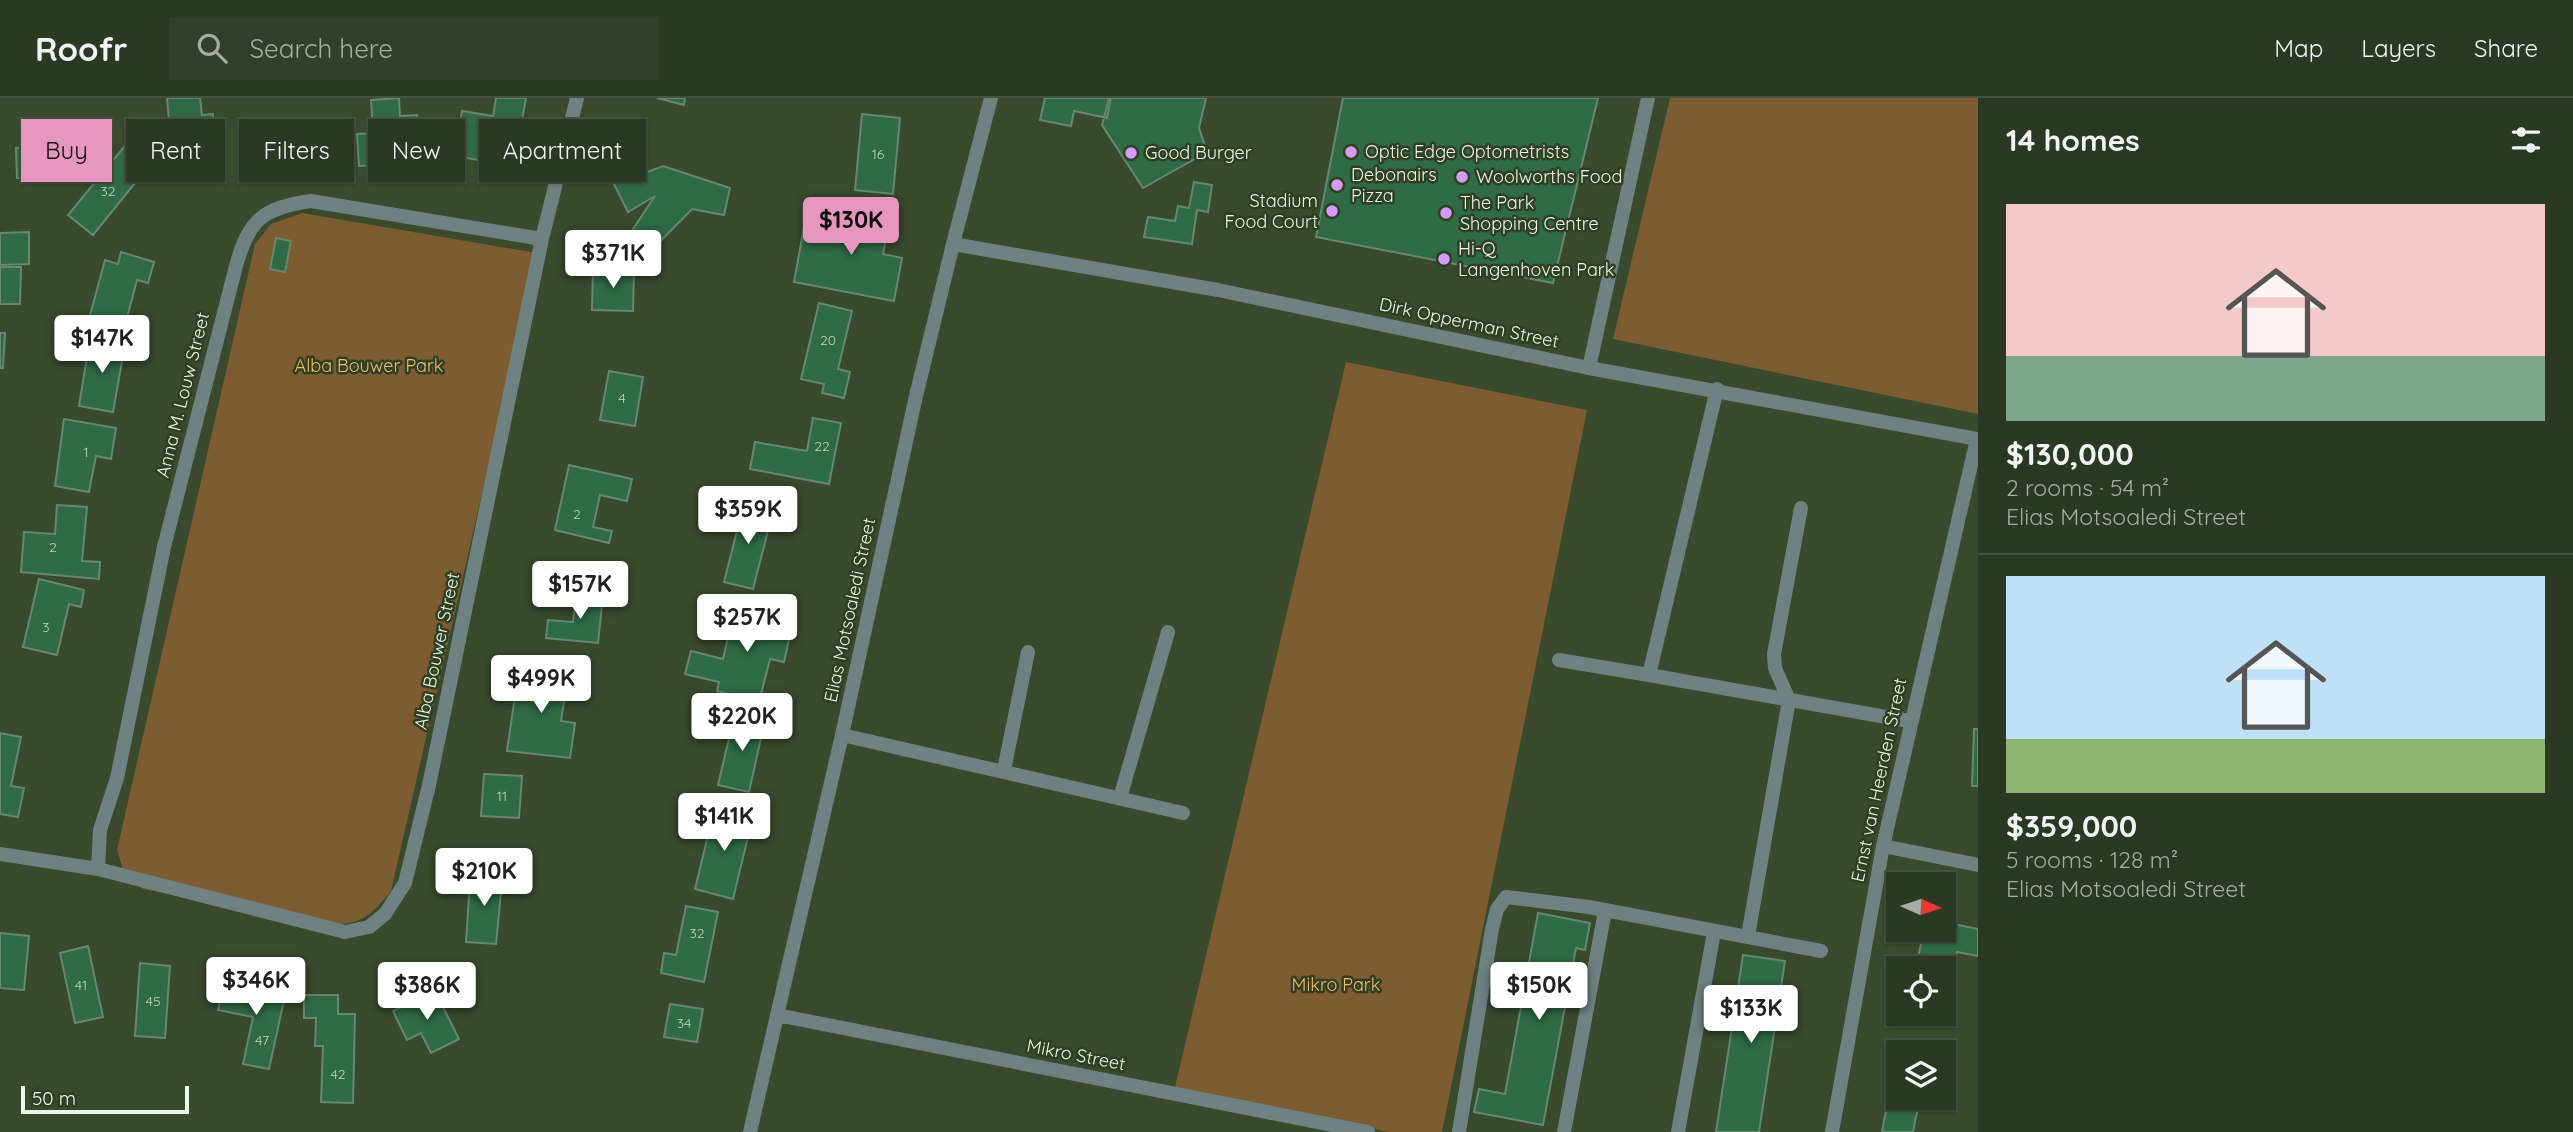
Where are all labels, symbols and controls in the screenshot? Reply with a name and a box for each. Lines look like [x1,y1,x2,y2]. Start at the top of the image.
search box [169,17,659,80]
text: Roofr [35,28,127,69]
icon: search [193,29,231,67]
text: Search here [249,32,393,65]
text: Map [2274,33,2323,63]
text: Layers [2361,33,2436,63]
text: Share [2474,33,2538,63]
chip: Buy [21,119,112,182]
chip: Rent [126,119,225,182]
chip: Filters [239,119,354,182]
chip: New [368,119,465,182]
chip: Apartment [479,119,646,182]
text: 14 homes [2006,121,2140,159]
icon: filters [2507,121,2545,159]
place label: Optic Edge Optometrists [1365,140,1569,163]
place label: Good Burger [1145,141,1252,164]
marker: Optic Edge Optometrists [1343,144,1359,160]
house number: 16 [872,145,885,163]
marker: Good Burger [1123,145,1139,161]
place label: Debonairs Pizza [1351,163,1437,207]
place label: Woolworths Food [1476,165,1622,188]
marker: Woolworths Food [1454,169,1470,185]
marker: Debonairs Pizza [1329,177,1345,193]
house number: 32 [100,182,116,200]
place label: Stadium Food Court [1225,189,1318,233]
place label: The Park Shopping Centre [1460,191,1599,235]
pin: $130K [802,198,900,257]
marker: Stadium Food Court [1324,203,1340,219]
text: $130K [819,205,883,234]
marker: The Park Shopping Centre [1438,205,1454,221]
pin: $371K [564,230,662,290]
place label: Hi-Q Langenhoven Park [1458,237,1614,281]
text: $371K [581,238,645,267]
icon: home [2213,250,2339,376]
marker: Hi-Q Langenhoven Park [1436,251,1452,267]
street label: Dirk Opperman Street [1377,292,1561,353]
street label: Anna M. Louw Street [151,310,214,480]
pin: $147K [53,316,151,375]
text: $147K [70,323,134,352]
house number: 20 [820,331,836,349]
park label: Alba Bouwer Park [295,354,444,377]
house number: 4 [618,389,626,407]
text: $130,000 [2006,435,2134,473]
house number: 22 [814,437,830,455]
house number: 1 [83,443,89,461]
text: 2 rooms · 54 m² [2006,473,2169,502]
pin: $359K [699,486,797,546]
text: $359K [714,494,782,523]
text: Elias Motsoaledi Street [2006,502,2246,531]
house number: 2 [573,505,581,523]
street label: Elias Motsoaledi Street [819,516,880,704]
house number: 2 [49,538,57,556]
pin: $157K [531,561,629,621]
text: $157K [548,569,612,598]
street label: Alba Bouwer Street [409,570,464,732]
pin: $257K [698,594,796,654]
text: $257K [713,602,781,631]
house number: 3 [42,618,50,636]
icon: home [2213,622,2339,748]
pin: $499K [492,656,590,715]
text: $499K [507,663,575,692]
street label: Ernst van Heerden Street [1846,676,1911,884]
pin: $220K [693,694,791,753]
text: $220K [707,701,777,730]
house number: 11 [497,787,507,805]
pin: $141K [675,794,773,853]
text: $141K [694,801,754,830]
text: $359,000 [2006,807,2137,845]
text: 5 rooms · 128 m² [2006,845,2178,874]
pin: $210K [435,848,533,908]
text: $210K [452,856,516,885]
north arrow [1886,872,1956,942]
map controls [1886,872,1956,1110]
text: Elias Motsoaledi Street [2006,874,2246,903]
house number: 32 [689,924,705,942]
button: locate [1886,956,1956,1026]
pin: $346K [207,958,305,1017]
pin: $386K [378,962,476,1022]
pin: $150K [1490,962,1588,1022]
text: $346K [222,965,290,994]
text: $386K [394,970,460,999]
text: $150K [1506,970,1572,999]
park label: Mikro Park [1292,973,1380,996]
house number: 41 [75,976,87,994]
pin: $133K [1702,986,1800,1045]
house number: 45 [145,992,161,1010]
text: $133K [1720,993,1782,1022]
house number: 34 [677,1014,691,1032]
house number: 47 [255,1031,269,1049]
street label: Mikro Street [1025,1034,1127,1075]
button: layers [1886,1040,1956,1110]
house number: 42 [330,1065,346,1083]
scale bar [21,1083,189,1115]
text: 50 m [32,1086,76,1110]

